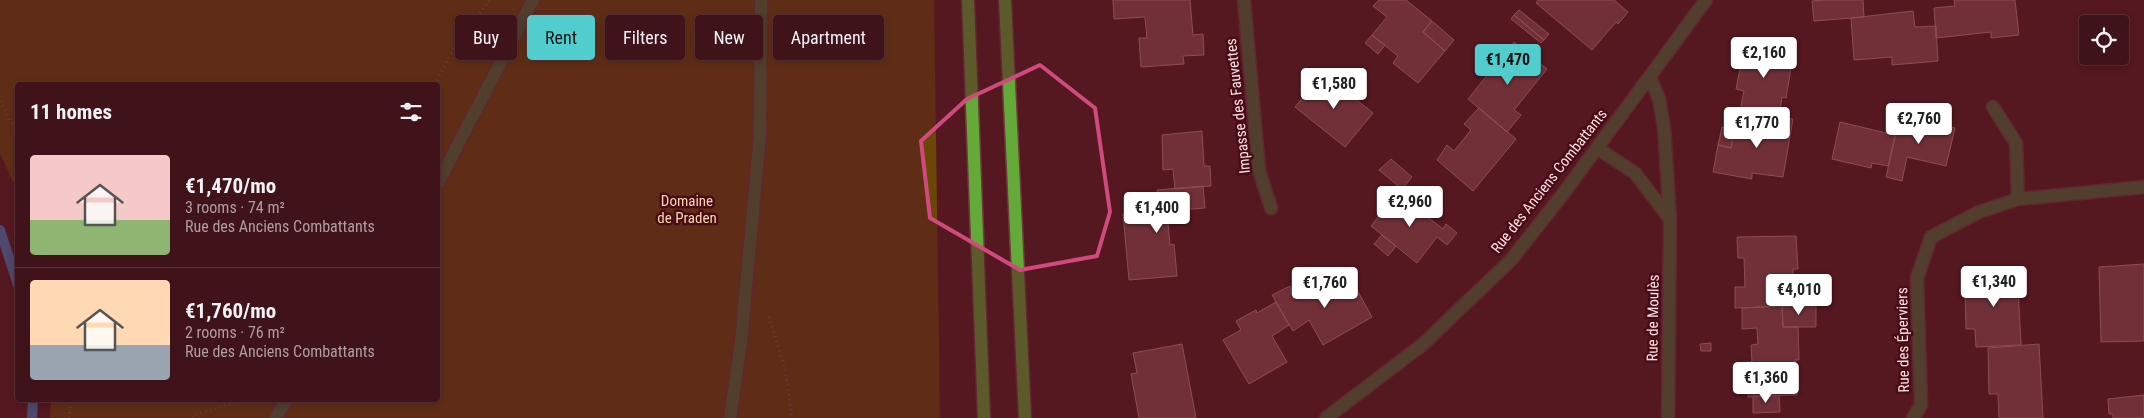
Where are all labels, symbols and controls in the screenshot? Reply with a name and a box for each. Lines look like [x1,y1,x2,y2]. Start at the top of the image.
chip: Buy [455,15,517,60]
chip: Rent [527,15,595,60]
chip: Filters [605,15,685,60]
chip: New [695,15,763,60]
chip: Apartment [773,15,884,60]
map controls [2079,15,2129,65]
button: locate [2079,15,2129,65]
pin: €2,160 [1723,36,1805,79]
street label: Impasse des Fauvettes [1222,37,1254,175]
text: €2,160 [1742,43,1786,62]
pin: €1,470 [1467,44,1549,86]
text: €1,470 [1486,50,1530,69]
pin: €1,580 [1293,68,1375,110]
text: €1,580 [1312,74,1356,93]
icon: filters [397,98,425,126]
text: 11 homes [30,100,112,124]
pin: €2,760 [1878,102,1960,145]
street label: Rue des Anciens Combattants [1487,105,1611,257]
pin: €1,770 [1716,106,1798,149]
text: €2,760 [1897,109,1941,128]
text: €1,770 [1735,113,1779,132]
text: €1,470/mo [185,174,276,198]
icon: home [70,175,130,235]
pin: €2,960 [1369,186,1451,228]
park label: Domaine de Praden [657,192,717,227]
pin: €1,400 [1116,192,1198,234]
text: €2,960 [1388,192,1432,211]
text: 3 rooms · 74 m² [185,198,285,217]
text: €1,400 [1135,198,1179,217]
text: Rue des Anciens Combattants [185,217,375,236]
pin: €1,760 [1284,266,1366,309]
pin: €1,340 [1953,266,2035,308]
text: €1,340 [1972,272,2016,291]
text: €1,760 [1303,273,1347,292]
street label: Rue de Moulès [1643,274,1663,362]
pin: €4,010 [1758,274,1840,316]
text: €4,010 [1777,280,1821,299]
street label: Rue des Éperviers [1893,287,1913,393]
text: €1,760/mo [185,299,276,323]
icon: home [70,300,130,360]
text: 2 rooms · 76 m² [185,323,285,342]
text: Rue des Anciens Combattants [185,342,375,361]
pin: €1,360 [1725,362,1807,404]
text: €1,360 [1744,368,1788,387]

